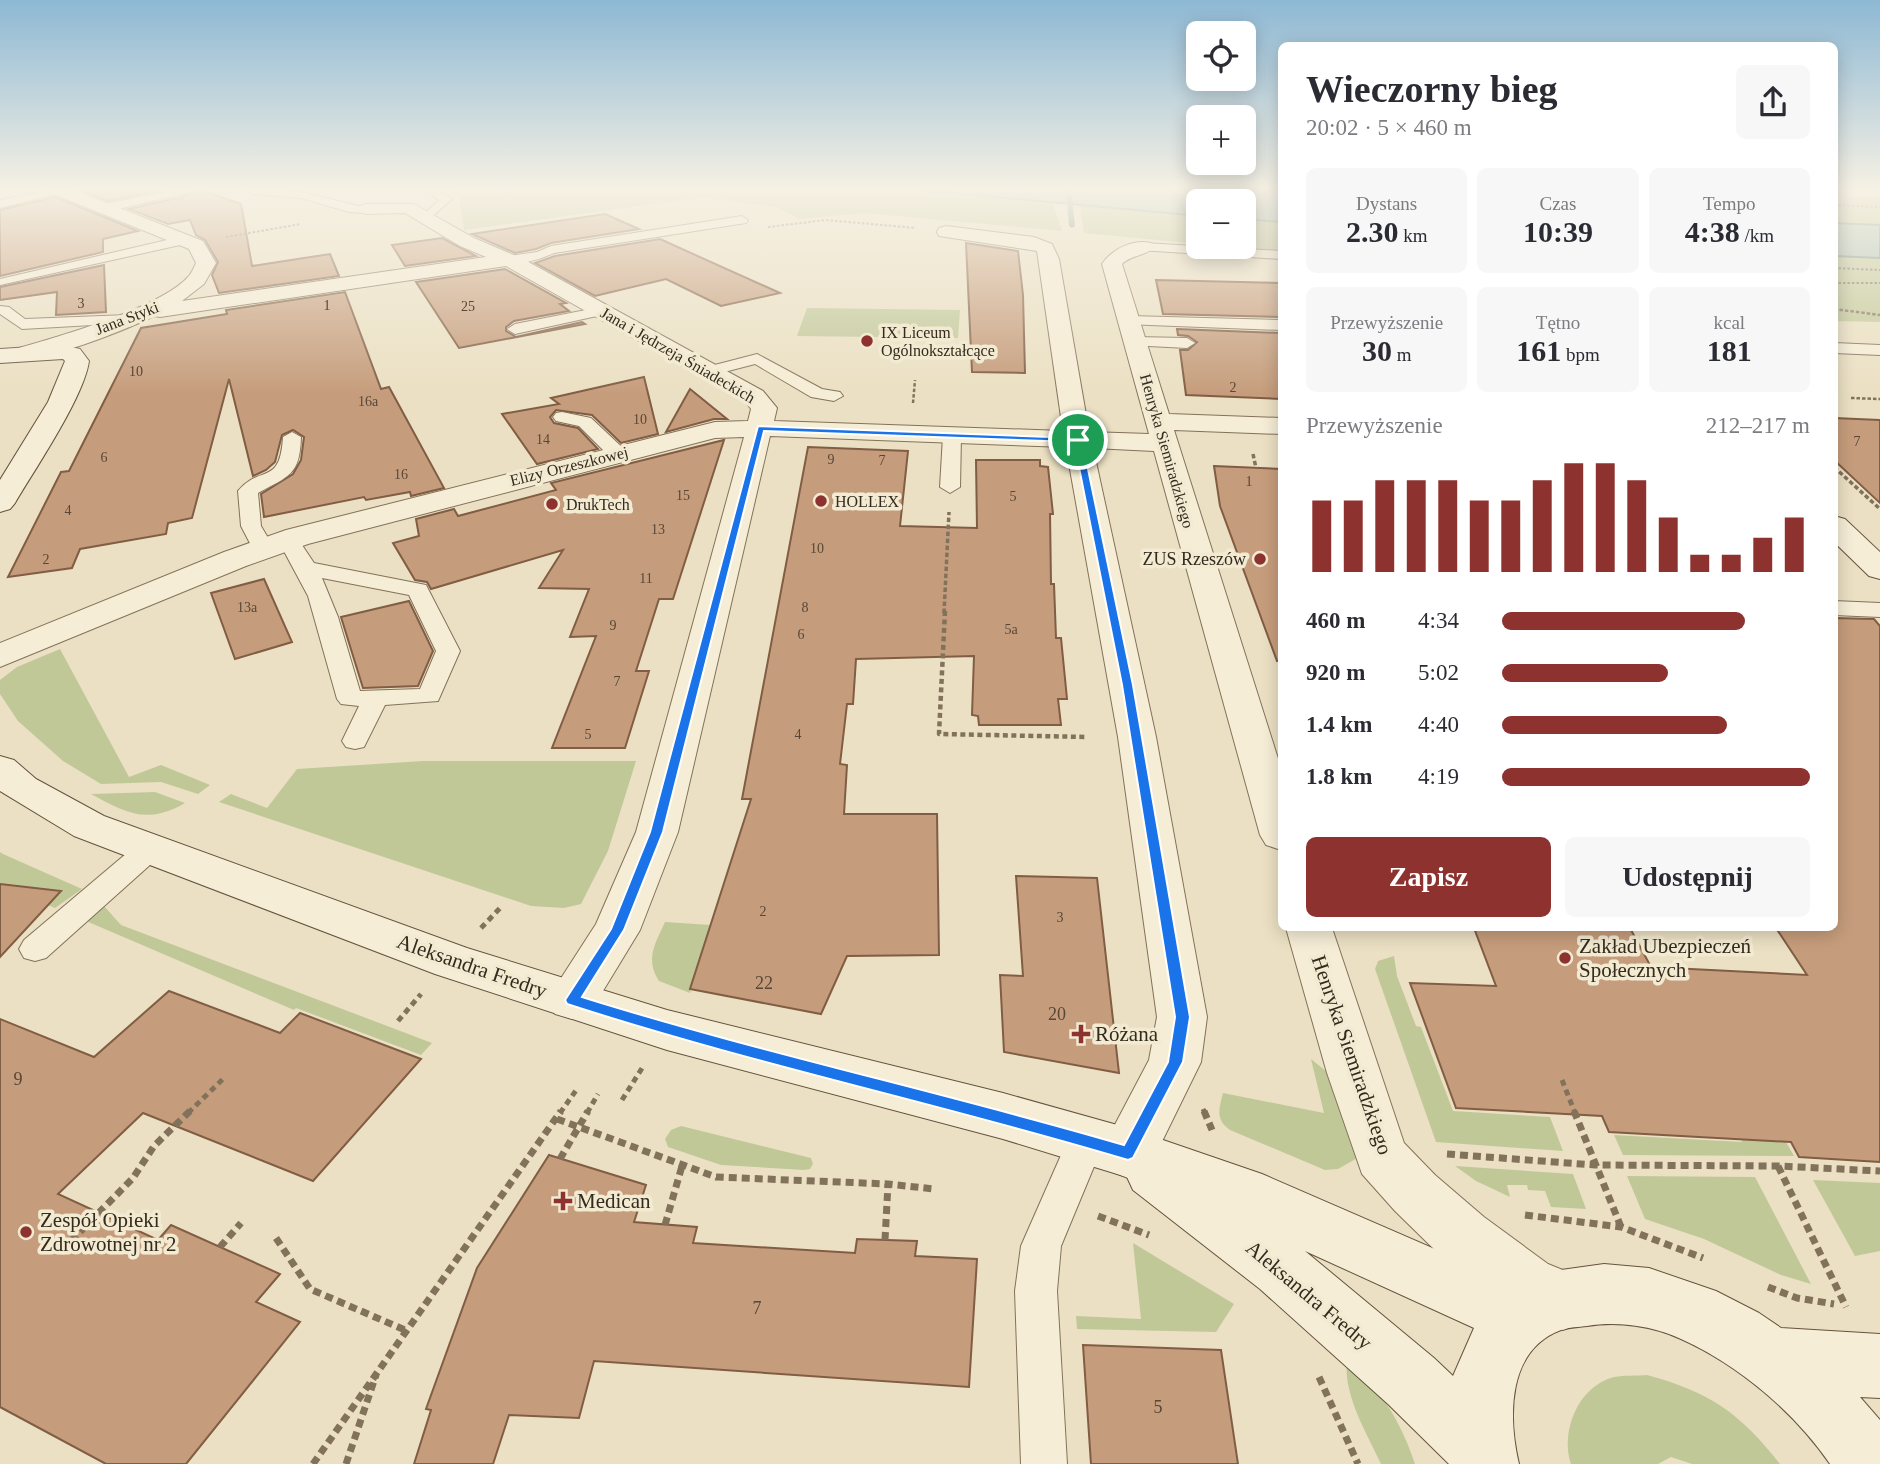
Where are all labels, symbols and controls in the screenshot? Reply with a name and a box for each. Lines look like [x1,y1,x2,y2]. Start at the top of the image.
map controls [1186,21,1256,259]
button: locate [1186,21,1256,91]
button: share [1736,65,1810,139]
text: Wieczorny bieg [1306,68,1558,110]
button: + [1186,105,1256,175]
text: 20:02 · 5 × 460 m [1306,115,1472,140]
button: − [1186,189,1256,259]
text: Dystans [1356,193,1417,214]
text: Czas [1540,193,1576,214]
text: Tempo [1703,193,1756,214]
text: 2.30 [1346,215,1398,248]
text: 10:39 [1523,215,1593,248]
text: 4:38 [1685,215,1740,248]
text: km [1398,225,1427,246]
text: /km [1740,225,1774,246]
house number: 3 [78,296,85,311]
street label: Jana Styki [93,298,162,339]
house number: 1 [324,298,331,313]
house number: 25 [461,299,475,314]
street label: Jana i Jędrzeja Śniadeckich [597,303,759,407]
text: Przewyższenie [1330,312,1443,333]
text: Tętno [1536,312,1580,333]
text: kcal [1713,312,1745,333]
place label: IX Liceum Ogólnokształcące [881,324,995,360]
marker: IX Liceum Ogólnokształcące [859,333,875,349]
text: 30 [1362,334,1392,367]
text: 161 [1516,334,1561,367]
text: 181 [1707,334,1752,367]
text: m [1392,344,1411,365]
text: bpm [1561,344,1600,365]
house number: 10 [129,364,143,379]
street label: Henryka Siemiradzkiego [1136,372,1197,530]
house number: 2 [1230,380,1237,395]
house number: 16a [358,394,379,409]
pin [1048,410,1108,470]
house number: 10 [633,412,647,427]
text: Przewyższenie [1306,413,1443,438]
text: 212–217 m [1706,413,1810,438]
icon: arrive [1059,421,1097,459]
house number: 14 [536,432,550,447]
house number: 7 [1854,434,1861,449]
street label: Elizy Orzeszkowej [508,443,630,490]
house number: 6 [101,450,108,465]
house number: 9 [828,452,835,467]
house number: 7 [879,453,886,468]
house number: 16 [394,467,408,482]
house number: 1 [1246,474,1253,489]
house number: 15 [676,488,690,503]
house number: 5 [1010,489,1017,504]
marker: HOLLEX [813,493,829,509]
place label: HOLLEX [835,493,899,510]
marker: DrukTech [544,496,560,512]
place label: DrukTech [566,496,630,513]
house number: 4 [65,503,72,518]
house number: 13 [651,522,665,537]
house number: 10 [810,541,824,556]
place label: ZUS Rzeszów [1143,549,1246,569]
marker: ZUS Rzeszów [1252,551,1268,567]
house number: 2 [43,552,50,567]
house number: 11 [639,571,653,586]
house number: 13a [237,600,258,615]
house number: 8 [802,600,809,615]
text: 460 m [1306,608,1365,633]
text: 4:34 [1418,608,1459,633]
house number: 9 [610,618,617,633]
house number: 5a [1004,622,1018,637]
house number: 6 [798,627,805,642]
text: 920 m [1306,660,1365,685]
text: 5:02 [1418,660,1459,685]
house number: 7 [614,674,621,689]
text: 1.4 km [1306,712,1372,737]
text: 4:40 [1418,712,1459,737]
house number: 5 [585,727,592,742]
house number: 4 [795,727,802,742]
text: 1.8 km [1306,764,1372,789]
text: 4:19 [1418,764,1459,789]
button: Zapisz [1306,837,1551,917]
button: Udostępnij [1565,837,1810,917]
house number: 2 [760,904,767,919]
house number: 3 [1057,910,1064,925]
street label: Aleksandra Fredry [394,929,551,1003]
place label: Zakład Ubezpieczeń Społecznych [1579,934,1751,982]
marker: Zakład Ubezpieczeń Społecznych [1557,950,1573,966]
street label: Henryka Siemiradzkiego [1307,952,1397,1158]
house number: 22 [755,973,773,993]
house number: 20 [1048,1004,1066,1024]
place label: Różana [1095,1022,1159,1046]
marker: Różana [1073,1026,1089,1042]
house number: 9 [14,1069,23,1089]
place label: Medican [577,1189,651,1213]
marker: Medican [555,1193,571,1209]
place label: Zespół Opieki Zdrowotnej nr 2 [40,1208,176,1256]
marker: Zespół Opieki Zdrowotnej nr 2 [18,1224,34,1240]
street label: Aleksandra Fredry [1241,1235,1377,1355]
house number: 7 [753,1298,762,1318]
house number: 5 [1154,1397,1163,1417]

